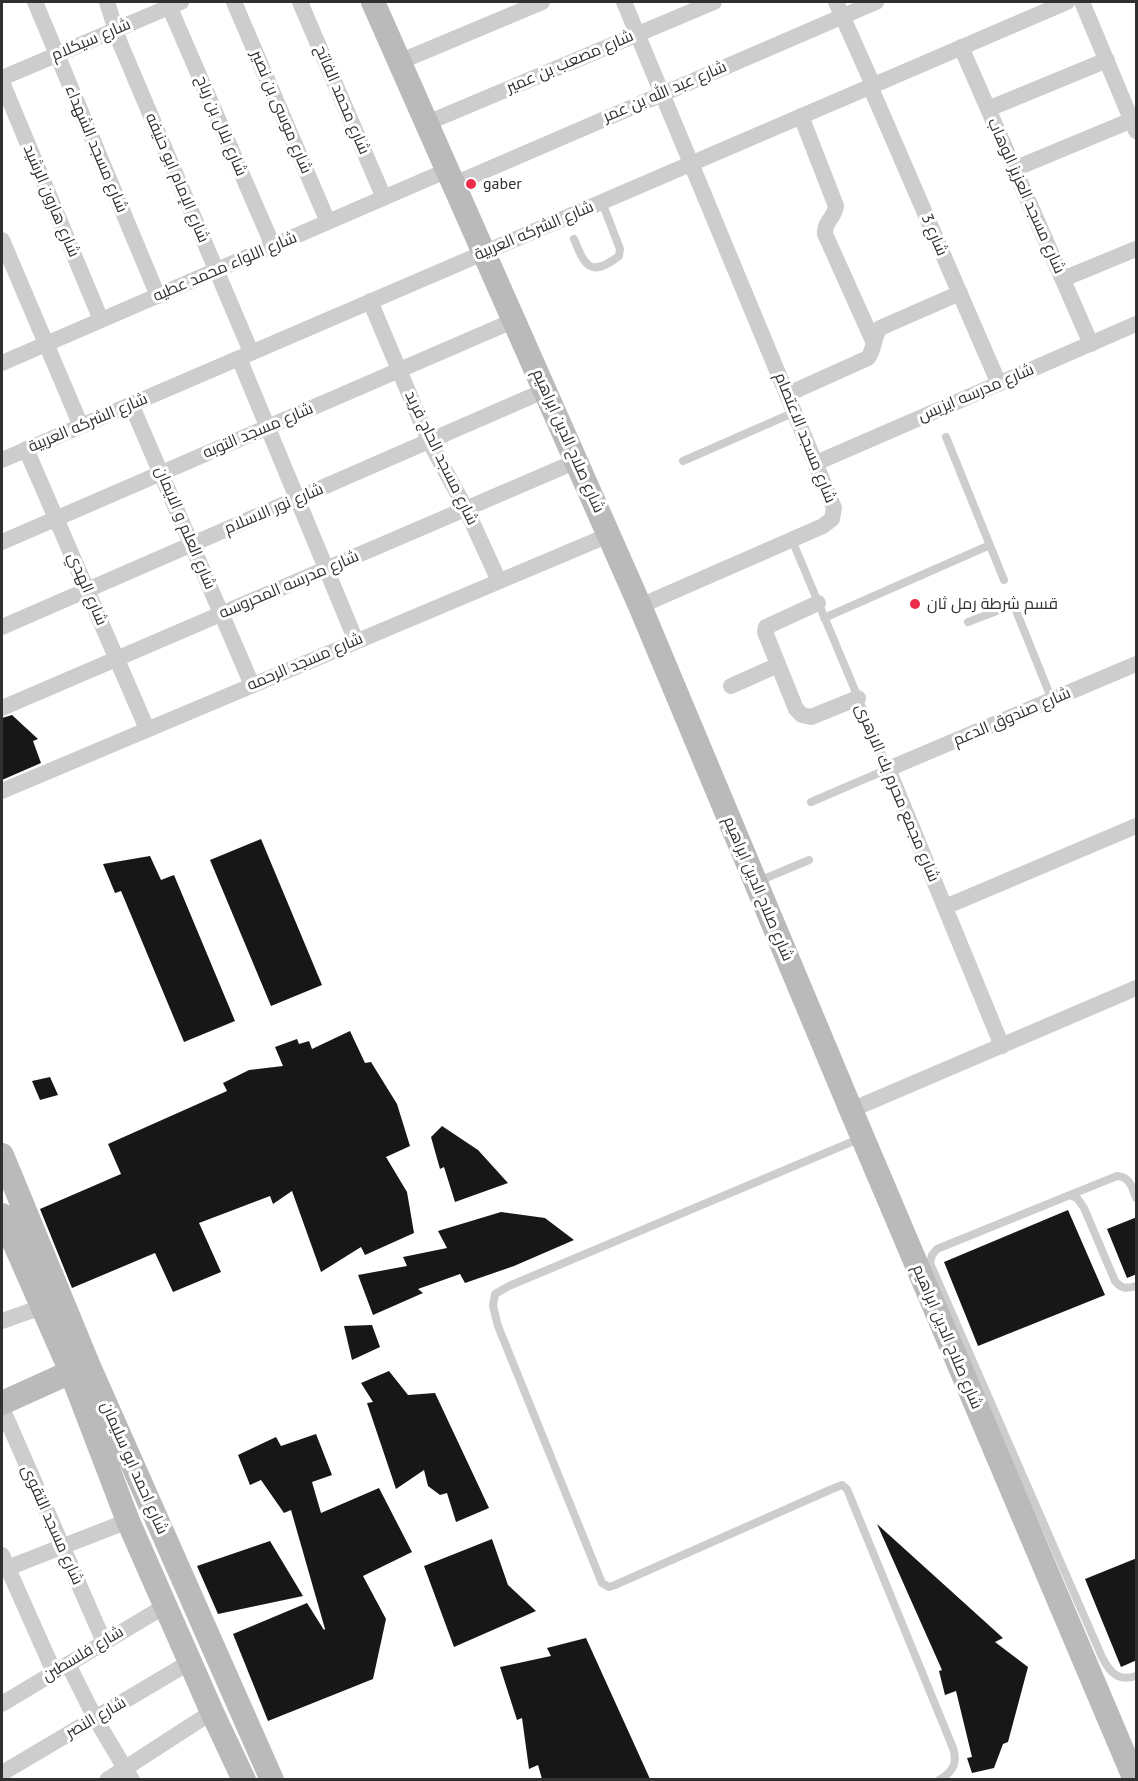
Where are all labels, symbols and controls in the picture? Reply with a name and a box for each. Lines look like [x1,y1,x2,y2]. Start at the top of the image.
street label: شارع سيكلام [48,15,134,65]
street label: شارع مصعب بن عمير [504,27,636,97]
street label: شارع محمد الفاتح [310,42,374,158]
street label: شارع موسى بن نصير [246,47,316,177]
street label: شارع عبد الله بن عمر [600,57,730,127]
street label: شارع بلال بن رباح [191,73,251,179]
street label: شارع مسجد الشهداء [61,82,131,216]
street label: شارع الإمام ابو حنيفه [141,110,213,246]
street label: شارع مسجد العزيز الوهاب [983,115,1069,277]
street label: شارع هارون الرشيد [19,142,83,260]
place label: gaber [483,174,522,194]
marker: gaber [464,177,478,191]
street label: شارع الشركه العربية [471,197,597,265]
street label: شارع 3 [917,211,951,259]
street label: شارع اللواء محمد عطيه [150,228,300,306]
street label: شارع مدرسه ايزيس [915,360,1037,426]
street label: شارع صلاح الدين ابراهيم [528,366,608,516]
street label: شارع مسجد الاعتصام [770,370,840,506]
street label: شارع مسجد الحاج فريد [400,388,482,528]
street label: شارع الشركه العربية [25,389,151,457]
street label: شارع مسجد التوبه [200,399,316,463]
street label: شارع العلم و الايمان [150,464,220,592]
street label: شارع نور الاسلام [222,479,326,539]
street label: شارع مدرسه المحروسه [216,547,362,623]
street label: شارع الهدي [63,550,111,628]
place label: قسم شرطة رمل ثان [927,594,1058,614]
marker: قسم شرطة رمل ثان [908,597,922,611]
street label: شارع مسجد الرحمه [244,629,366,695]
street label: شارع صندوق الدعم [950,684,1074,750]
street label: شارع مجمع محرم بك الازهرى [851,701,943,885]
street label: شارع صلاح الدين ابراهيم [719,814,797,964]
street label: شارع صلاح الدين ابراهيم [908,1262,986,1412]
street label: شارع احمد ابو سليمان [96,1399,172,1537]
street label: شارع مسجد التقوى [17,1462,87,1588]
street label: شارع فلسطين [39,1622,127,1686]
street label: شارع النصر [62,1693,130,1743]

